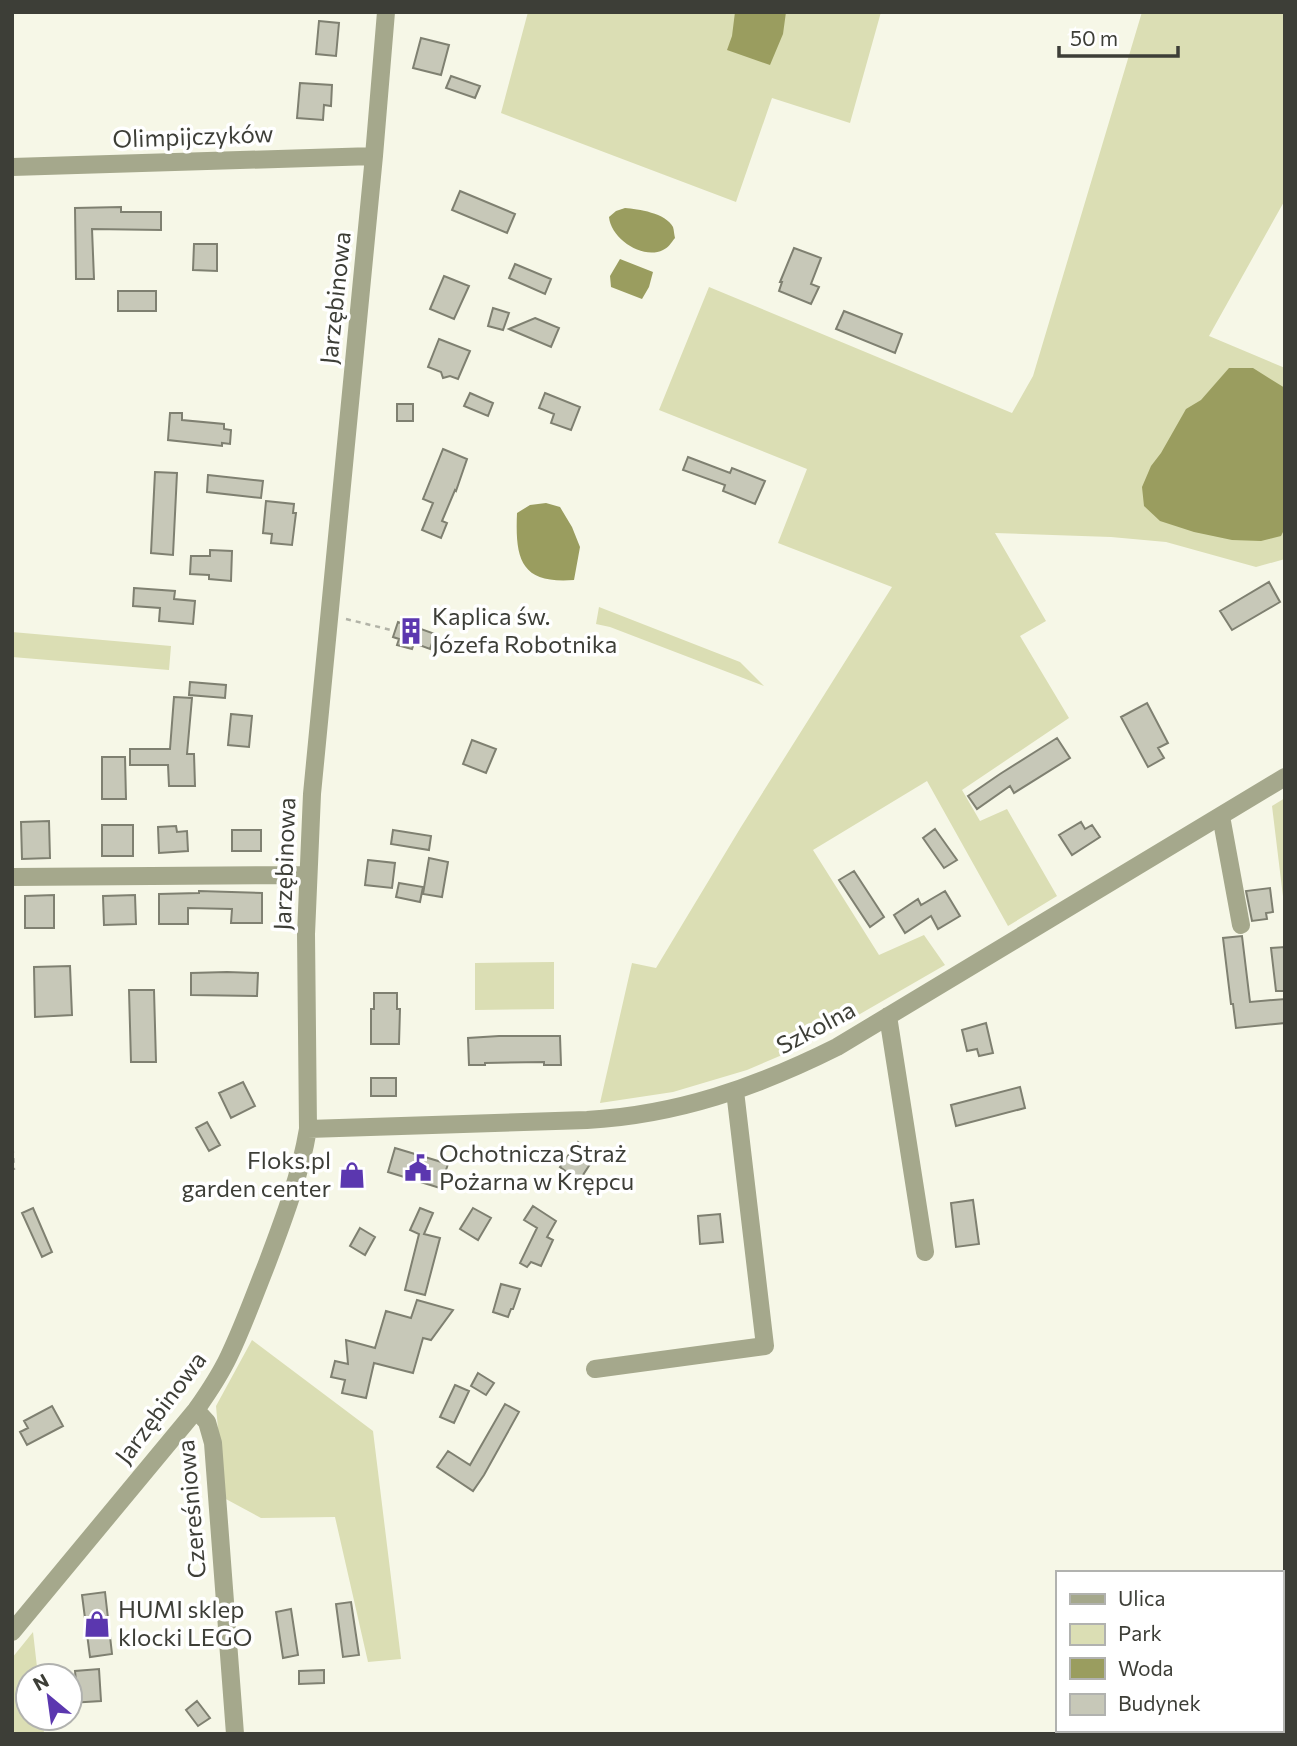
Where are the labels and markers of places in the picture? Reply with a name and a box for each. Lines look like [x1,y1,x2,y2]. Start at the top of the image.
place label: Kaplica św. Józefa Robotnika [432,601,617,658]
building icon: Kaplica św. Józefa Robotnika [396,616,426,646]
place label: Ochotnicza Straż Pożarna w Krępcu [439,1138,634,1195]
place label: Floks.pl garden center [181,1145,331,1202]
public building icon: Ochotnicza Straż Pożarna w Krępcu [403,1153,433,1183]
shop icon: Floks.pl garden center [337,1160,367,1190]
place label: HUMI sklep klocki LEGO [118,1594,252,1651]
shop icon: HUMI sklep klocki LEGO [82,1609,112,1639]

